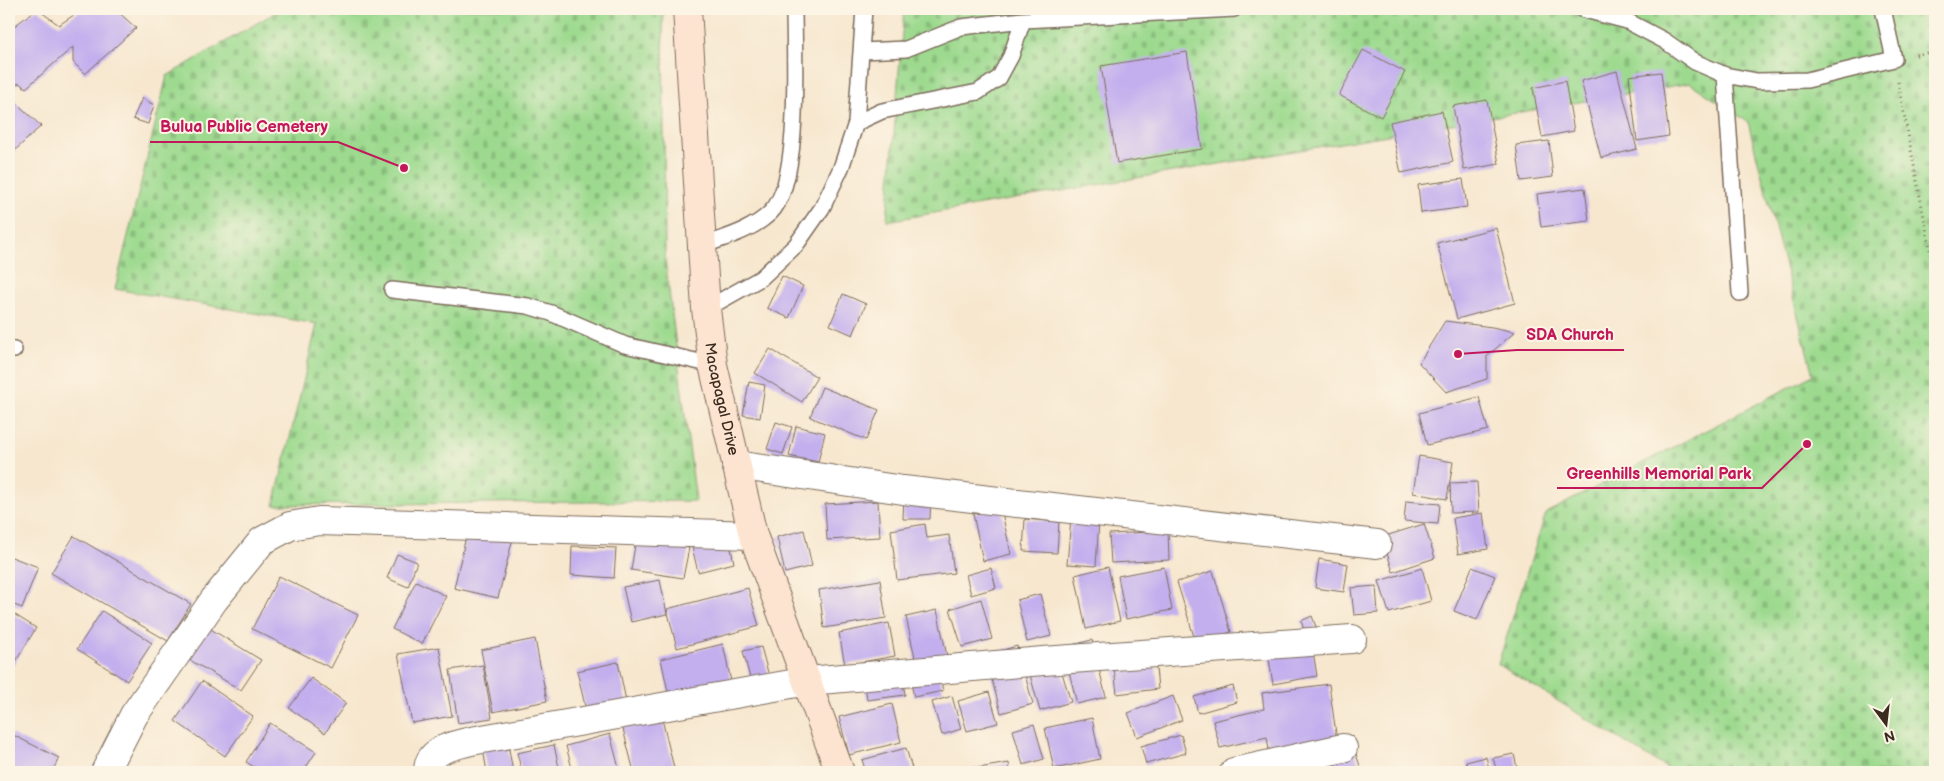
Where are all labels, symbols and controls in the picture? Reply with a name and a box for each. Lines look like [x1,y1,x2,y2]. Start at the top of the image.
callout: Bulua Public Cemetery [150,111,338,142]
text: Bulua Public Cemetery [160,118,329,137]
callout: SDA Church [1517,319,1624,350]
text: SDA Church [1526,326,1614,345]
street label: Macapagal Drive [701,341,743,457]
callout: Greenhills Memorial Park [1557,457,1762,488]
text: Greenhills Memorial Park [1567,465,1752,484]
north arrow [1862,698,1912,748]
text: N [1882,727,1897,746]

